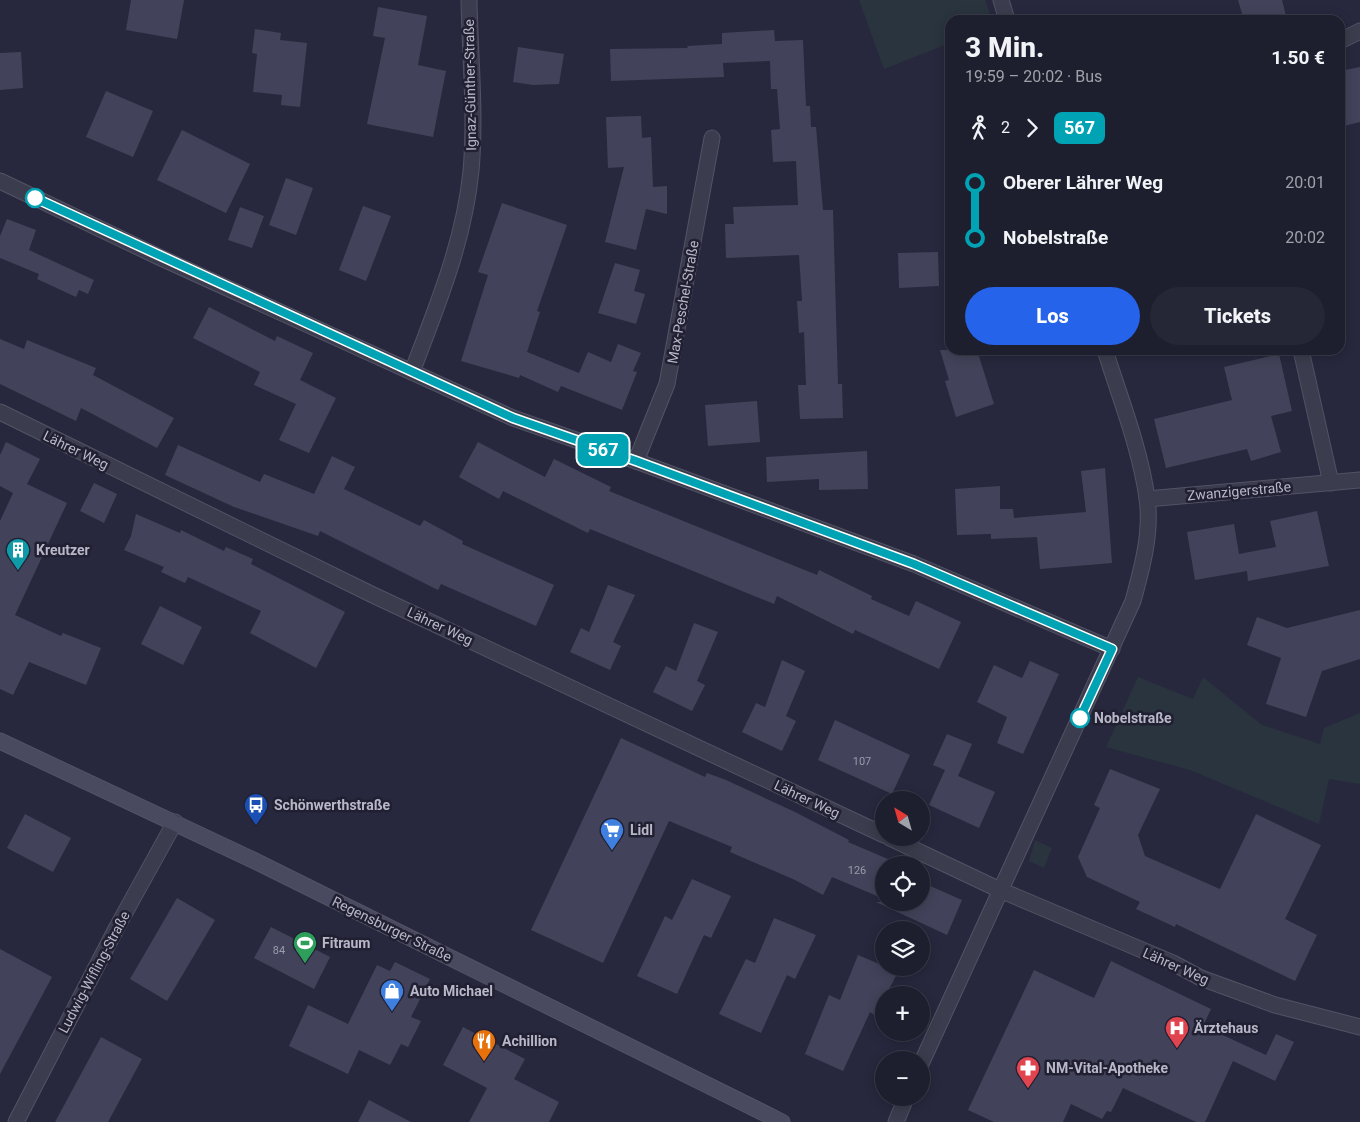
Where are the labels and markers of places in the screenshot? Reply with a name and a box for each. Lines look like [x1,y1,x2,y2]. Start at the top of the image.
unlabelled marker [25,188,45,208]
building icon: Kreutzer [5,537,31,571]
place label: Kreutzer [36,542,90,558]
marker: Nobelstraße [1070,708,1090,728]
place label: Nobelstraße [1094,710,1172,726]
bus stop icon: Schönwerthstraße [243,792,269,826]
place label: Schönwerthstraße [274,797,391,813]
supermarket icon: Lidl [599,817,625,851]
place label: Lidl [630,822,653,838]
sports icon: Fitraum [292,930,318,964]
place label: Fitraum [322,935,371,951]
shop icon: Auto Michael [379,978,405,1012]
place label: Auto Michael [410,983,493,999]
hospital icon: Ärztehaus [1164,1015,1190,1049]
place label: Ärztehaus [1194,1020,1258,1036]
restaurant icon: Achillion [471,1028,497,1062]
place label: Achillion [502,1033,557,1049]
pharmacy icon: NM-Vital-Apotheke [1015,1055,1041,1089]
place label: NM-Vital-Apotheke [1046,1060,1168,1076]

